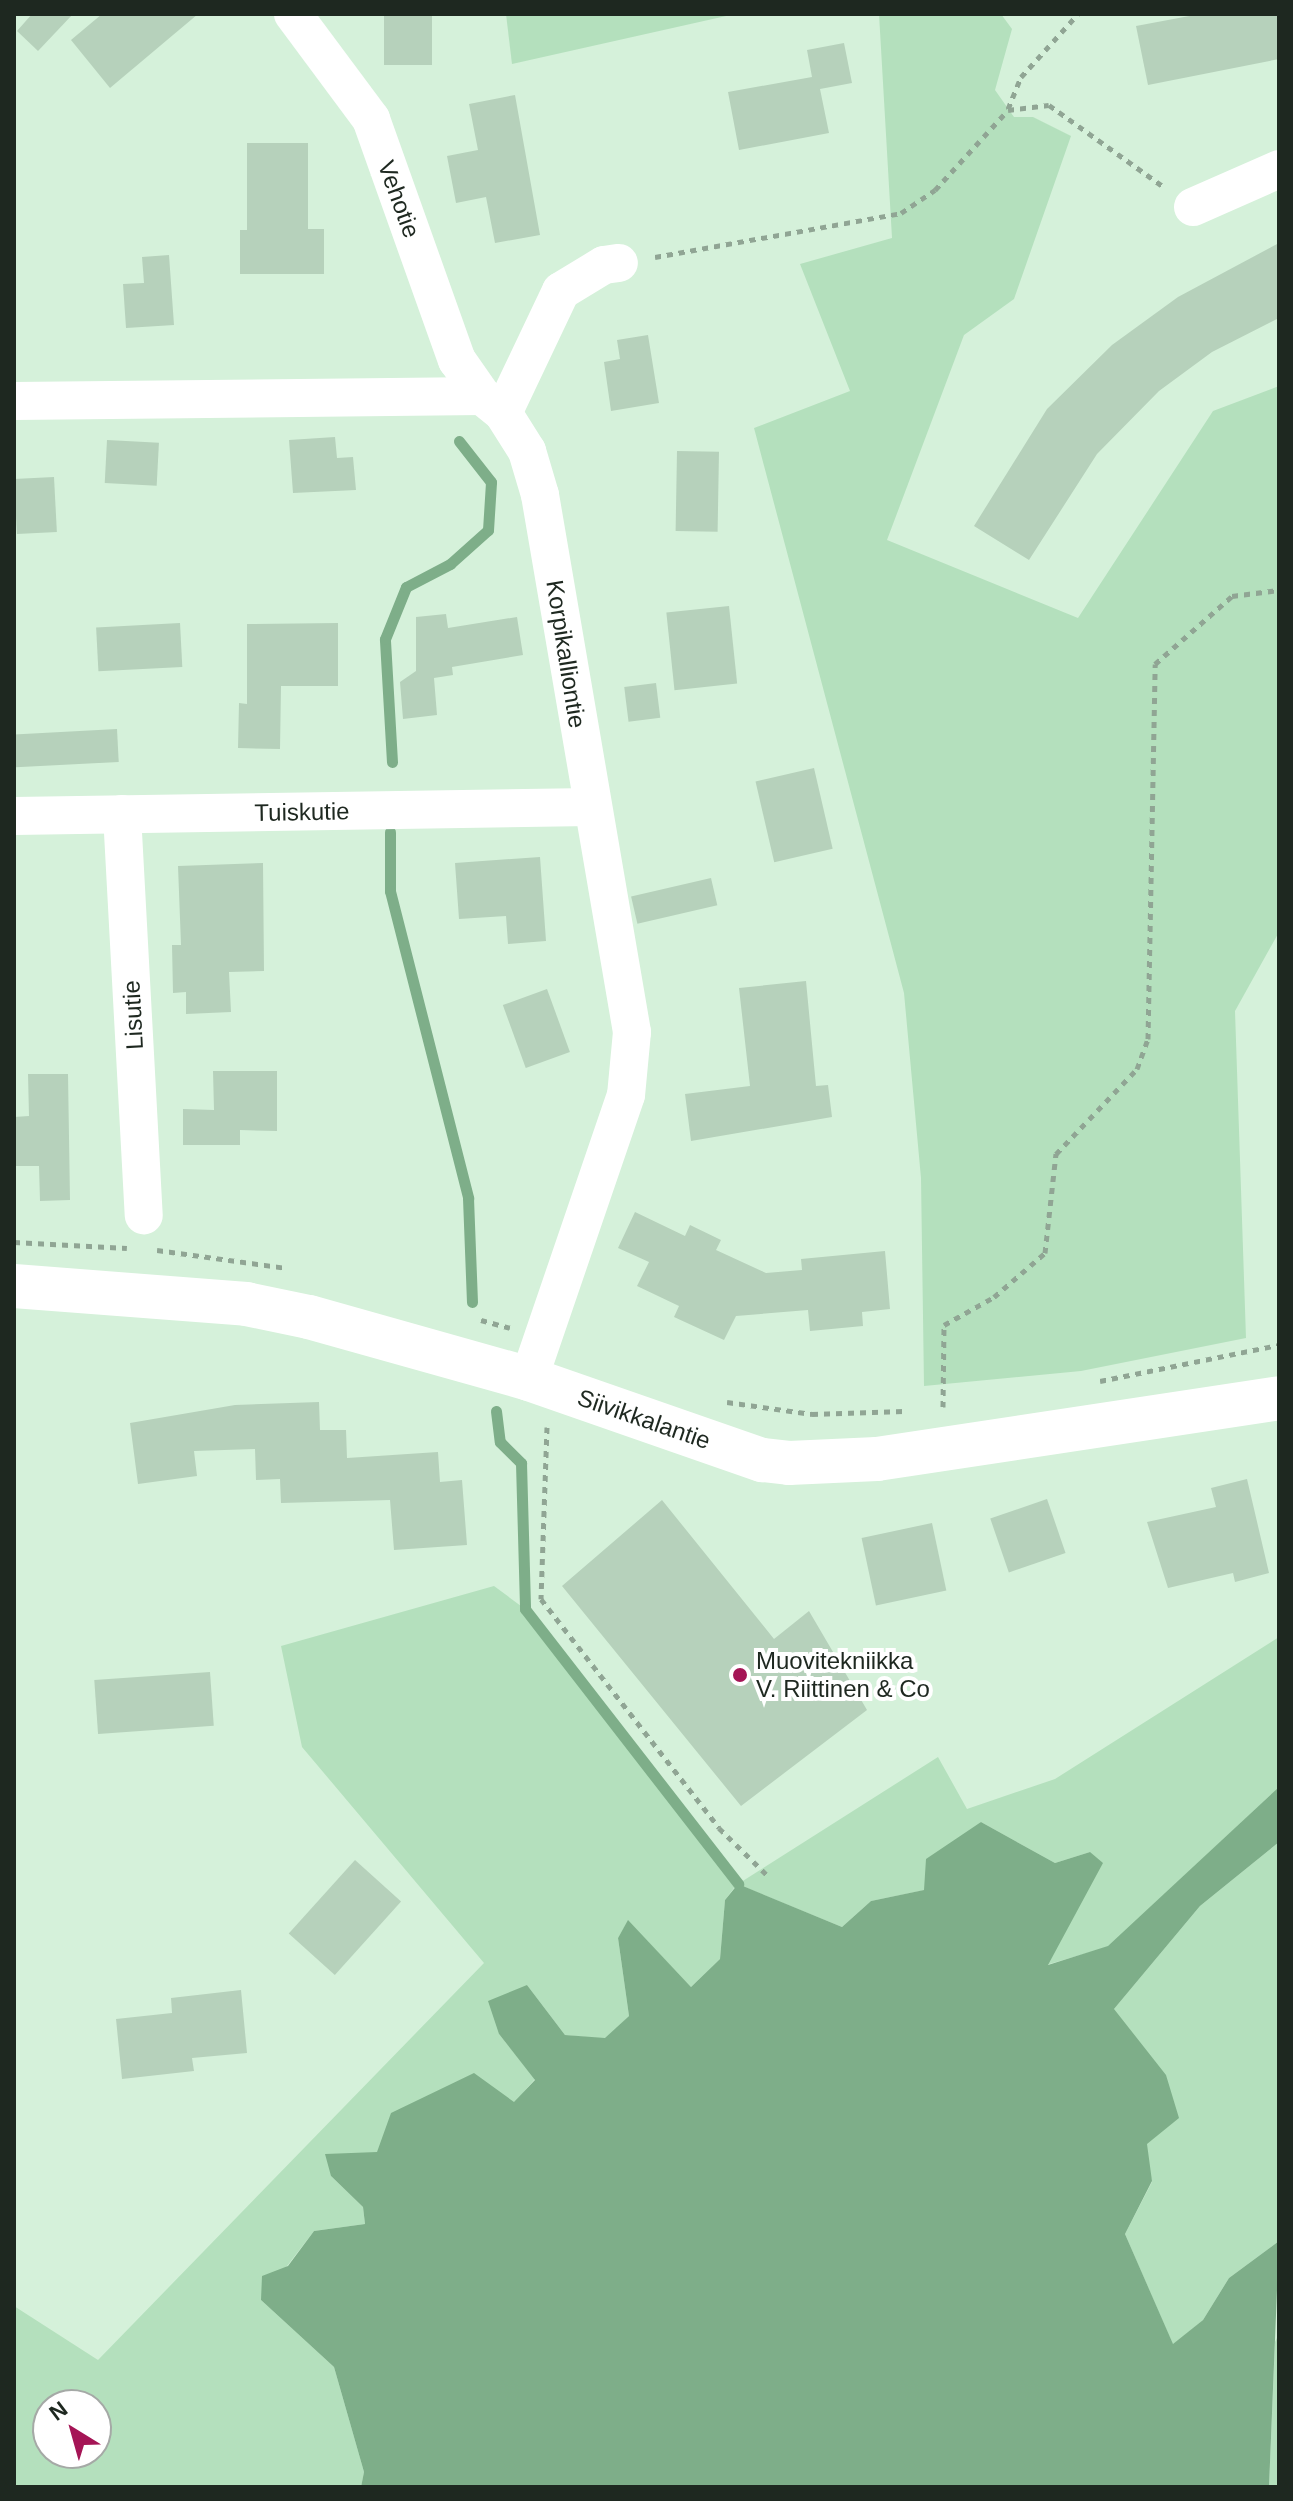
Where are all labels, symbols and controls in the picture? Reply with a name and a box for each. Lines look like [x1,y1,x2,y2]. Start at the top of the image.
street label: Vehotie [372,156,426,242]
street label: Korpikalliontie [540,578,592,730]
street label: Tuiskutie [254,797,350,827]
street label: Lisutie [117,980,149,1050]
street label: Siivikkalantie [574,1383,714,1455]
place label: Muovitekniikka V. Riittinen & Co [756,1647,930,1703]
marker: Muovitekniikka V. Riittinen & Co [731,1666,749,1684]
north arrow [32,2389,112,2469]
text: N [45,2396,72,2426]

